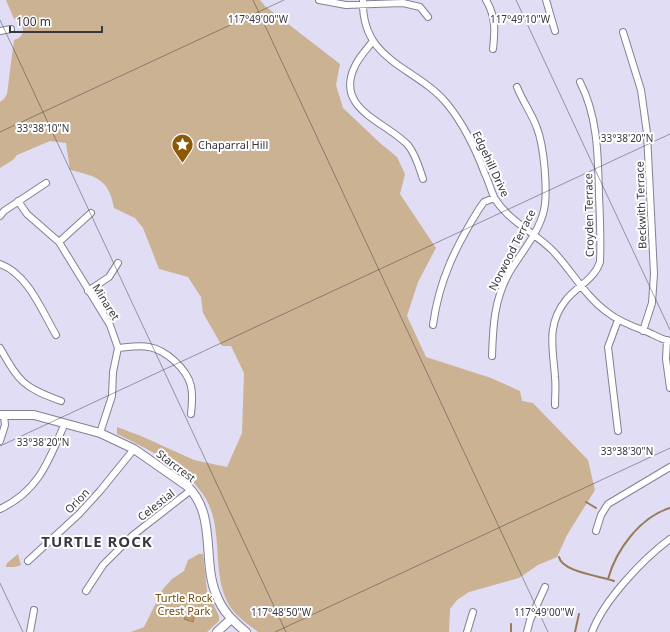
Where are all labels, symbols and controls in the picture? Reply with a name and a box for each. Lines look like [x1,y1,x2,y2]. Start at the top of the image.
scale bar [10,8,102,34]
text: 117°49'00"W [228,12,289,26]
text: 117°49'10"W [490,12,551,26]
text: 100 m [16,13,51,30]
text: 33°38'10"N [17,121,69,135]
street label: Edgehill Drive [470,128,513,199]
text: 33°38'20"N [601,131,653,145]
place icon: Chaparral Hill [169,132,195,165]
place label: Chaparral Hill [198,137,268,152]
street label: Beckwith Terrace [631,161,650,249]
street label: Croyden Terrace [580,173,597,257]
street label: Norwood Terrace [485,207,538,293]
street label: Minaret [89,281,123,323]
text: 33°38'20"N [17,435,69,449]
text: 33°38'30"N [601,444,653,458]
street label: Starcrest [154,446,199,485]
street label: Orion [61,485,92,516]
street label: Celestial [134,485,177,524]
district label: TURTLE ROCK [41,531,153,551]
park label: Turtle Rock Crest Park [155,590,213,618]
text: 117°48'50"W [251,605,312,619]
text: 117°49'00"W [514,605,575,619]

